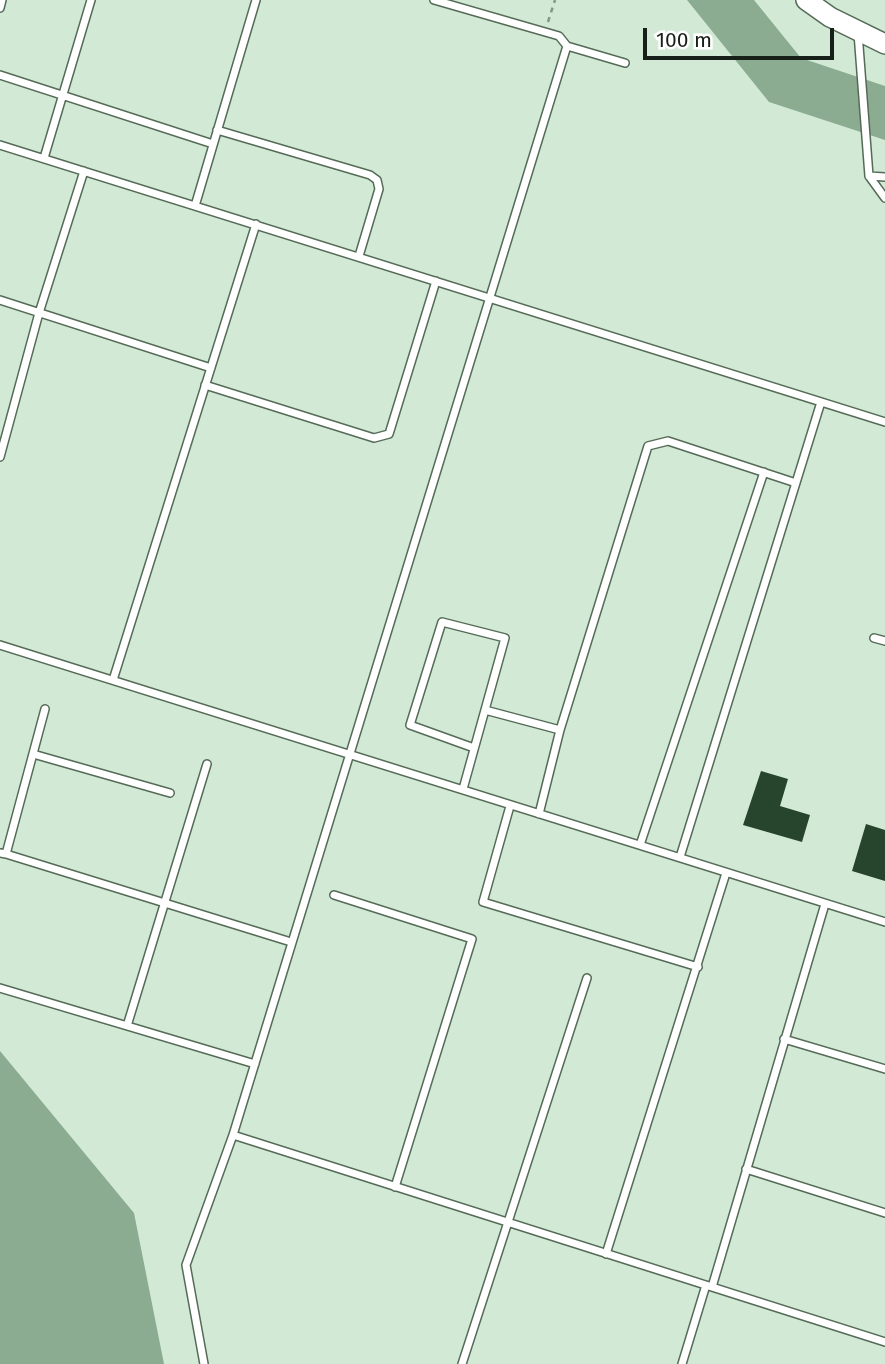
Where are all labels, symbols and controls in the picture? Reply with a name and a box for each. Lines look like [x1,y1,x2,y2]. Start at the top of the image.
scale bar [647,14,838,58]
text: 100 m [656,27,712,53]

